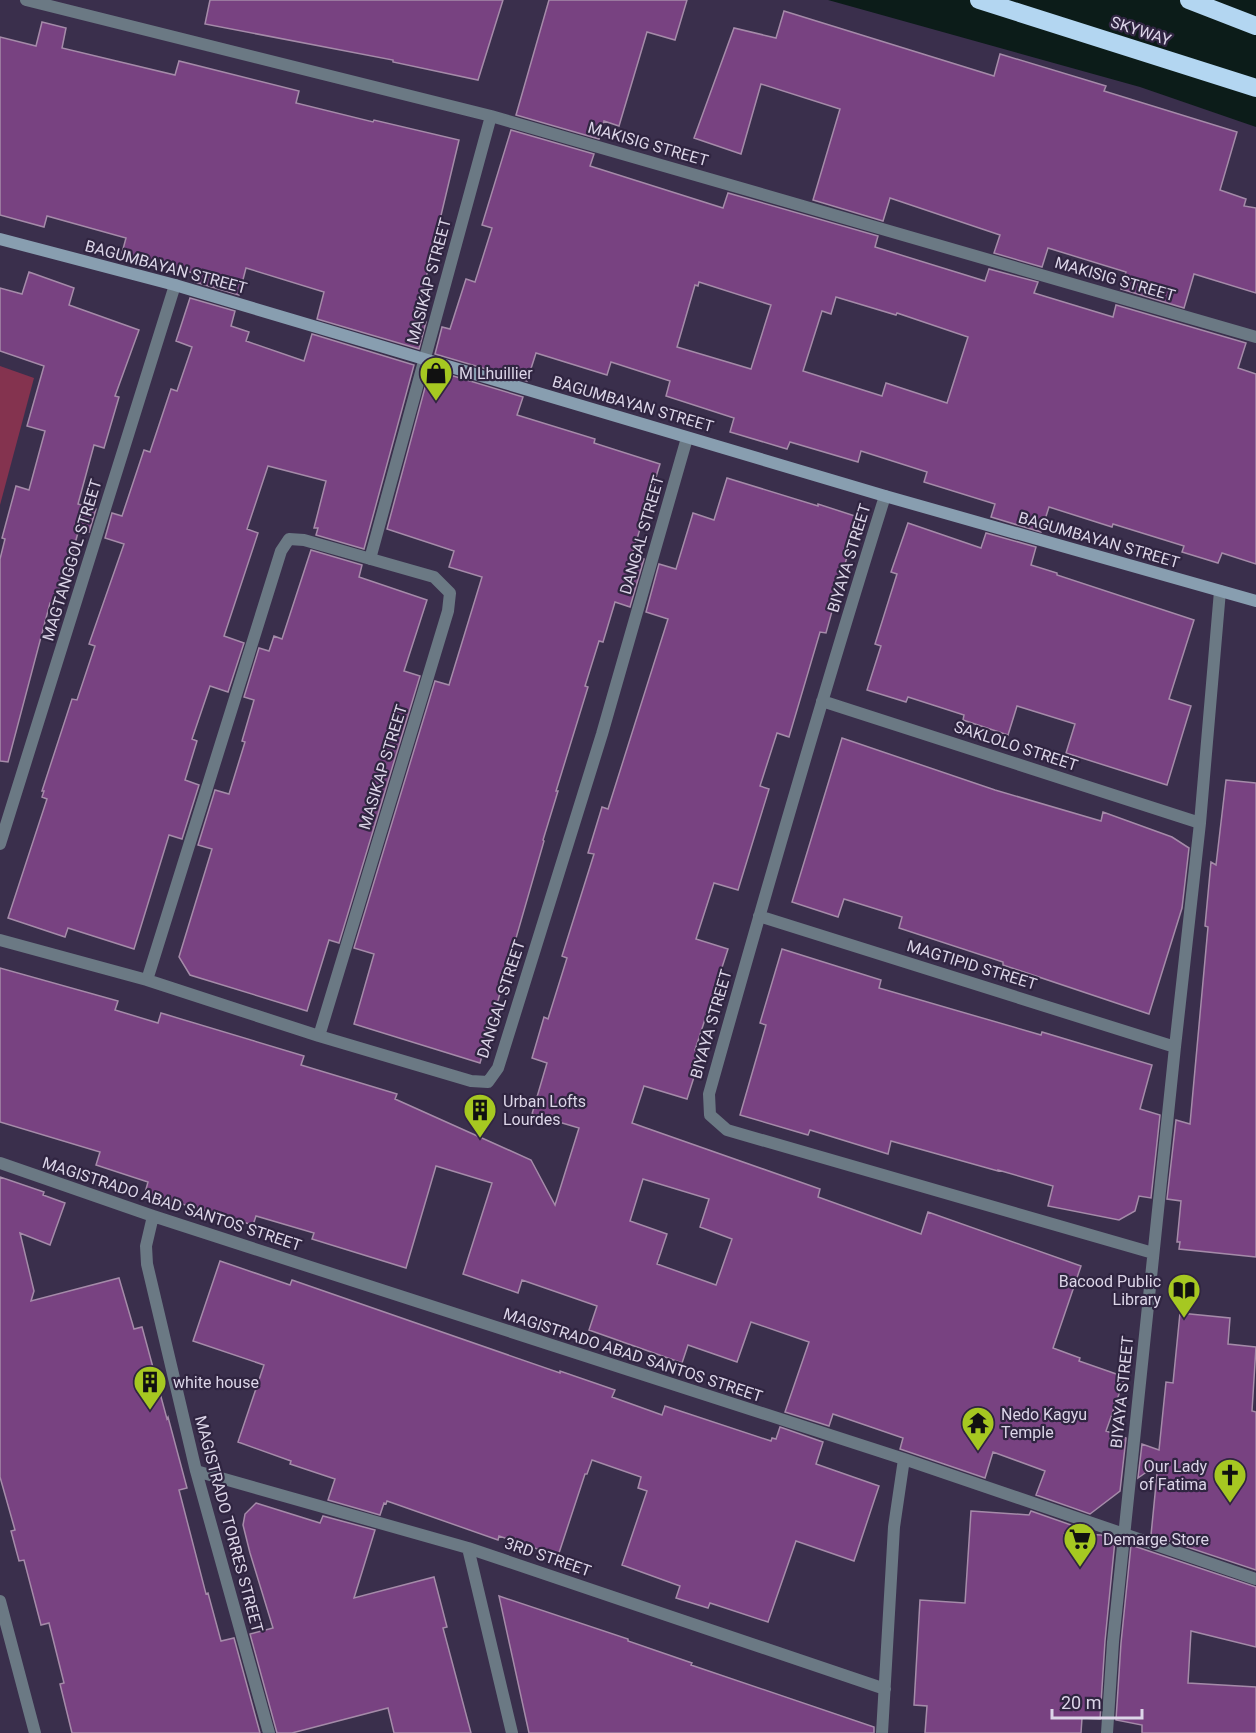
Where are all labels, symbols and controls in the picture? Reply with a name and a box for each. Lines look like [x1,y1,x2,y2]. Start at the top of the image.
street label: SKYWAY [1108,12,1174,50]
street label: MAKISIG STREET [586,118,711,170]
street label: MASIKAP STREET [403,215,455,346]
street label: BAGUMBAYAN STREET [83,236,249,298]
street label: MAKISIG STREET [1053,253,1178,305]
shop icon: M Lhuillier [418,355,454,402]
place label: M Lhuillier [459,364,533,383]
street label: BAGUMBAYAN STREET [550,372,716,436]
street label: DANGAL STREET [616,473,668,597]
street label: MAGTANGGOL STREET [38,476,106,643]
street label: BIYAYA STREET [823,501,875,615]
street label: BAGUMBAYAN STREET [1016,508,1182,572]
street label: MASIKAP STREET [355,702,411,832]
street label: SAKLOLO STREET [952,717,1081,775]
street label: MAGTIPID STREET [905,936,1040,994]
street label: DANGAL STREET [473,937,529,1060]
street label: BIYAYA STREET [686,967,736,1081]
building icon: Urban Lofts Lourdes [462,1092,498,1139]
place label: Urban Lofts Lourdes [503,1092,586,1129]
street label: MAGISTRADO ABAD SANTOS STREET [40,1153,305,1255]
place label: Bacood Public Library [1059,1272,1161,1309]
library icon: Bacood Public Library [1166,1272,1202,1319]
street label: MAGISTRADO ABAD SANTOS STREET [501,1304,766,1406]
street label: BIYAYA STREET [1107,1334,1137,1449]
building icon: white house [132,1364,168,1411]
place label: white house [173,1373,259,1392]
temple icon: Nedo Kagyu Temple [960,1405,996,1452]
place label: Nedo Kagyu Temple [1001,1405,1087,1442]
street label: MAGISTRADO TORRES STREET [191,1414,267,1635]
place label: Our Lady of Fatima [1139,1457,1207,1494]
church icon: Our Lady of Fatima [1212,1457,1248,1504]
supermarket icon: Demarge Store [1062,1521,1098,1568]
place label: Demarge Store [1103,1530,1209,1549]
street label: 3RD STREET [502,1533,594,1581]
scale bar [1052,1682,1142,1720]
text: 20 m [1061,1692,1101,1713]

